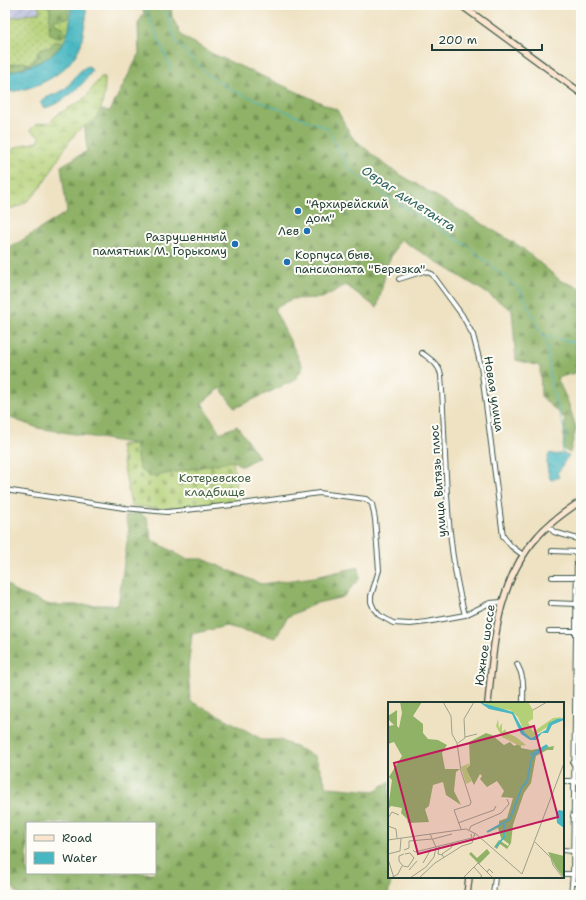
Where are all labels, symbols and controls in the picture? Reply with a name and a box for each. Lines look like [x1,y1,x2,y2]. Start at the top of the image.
scale bar [432,26,542,52]
text: 200 m [438,32,477,48]
water label: Овраг дилетанта [358,162,459,235]
place label: "Архирейский дом" [306,196,389,226]
marker: "Архирейский дом" [293,206,303,216]
place label: Лев [278,223,299,239]
marker: Лев [302,226,312,236]
place label: Разрушенный памятник М. Горькому [92,229,227,259]
marker: Разрушенный памятник М. Горькому [230,239,240,249]
place label: Корпуса быв. пансионата "Березка" [295,247,425,277]
marker: Корпуса быв. пансионата "Березка" [282,257,292,267]
street label: Новая улица [480,355,508,434]
street label: улица Витязь плюс [426,424,450,538]
park label: Котеревское кладбище [179,470,251,500]
street label: Южное шоссе [471,603,499,687]
inset map [388,702,564,878]
legend [26,822,156,874]
text: Road [62,830,93,846]
text: Water [62,850,98,866]

